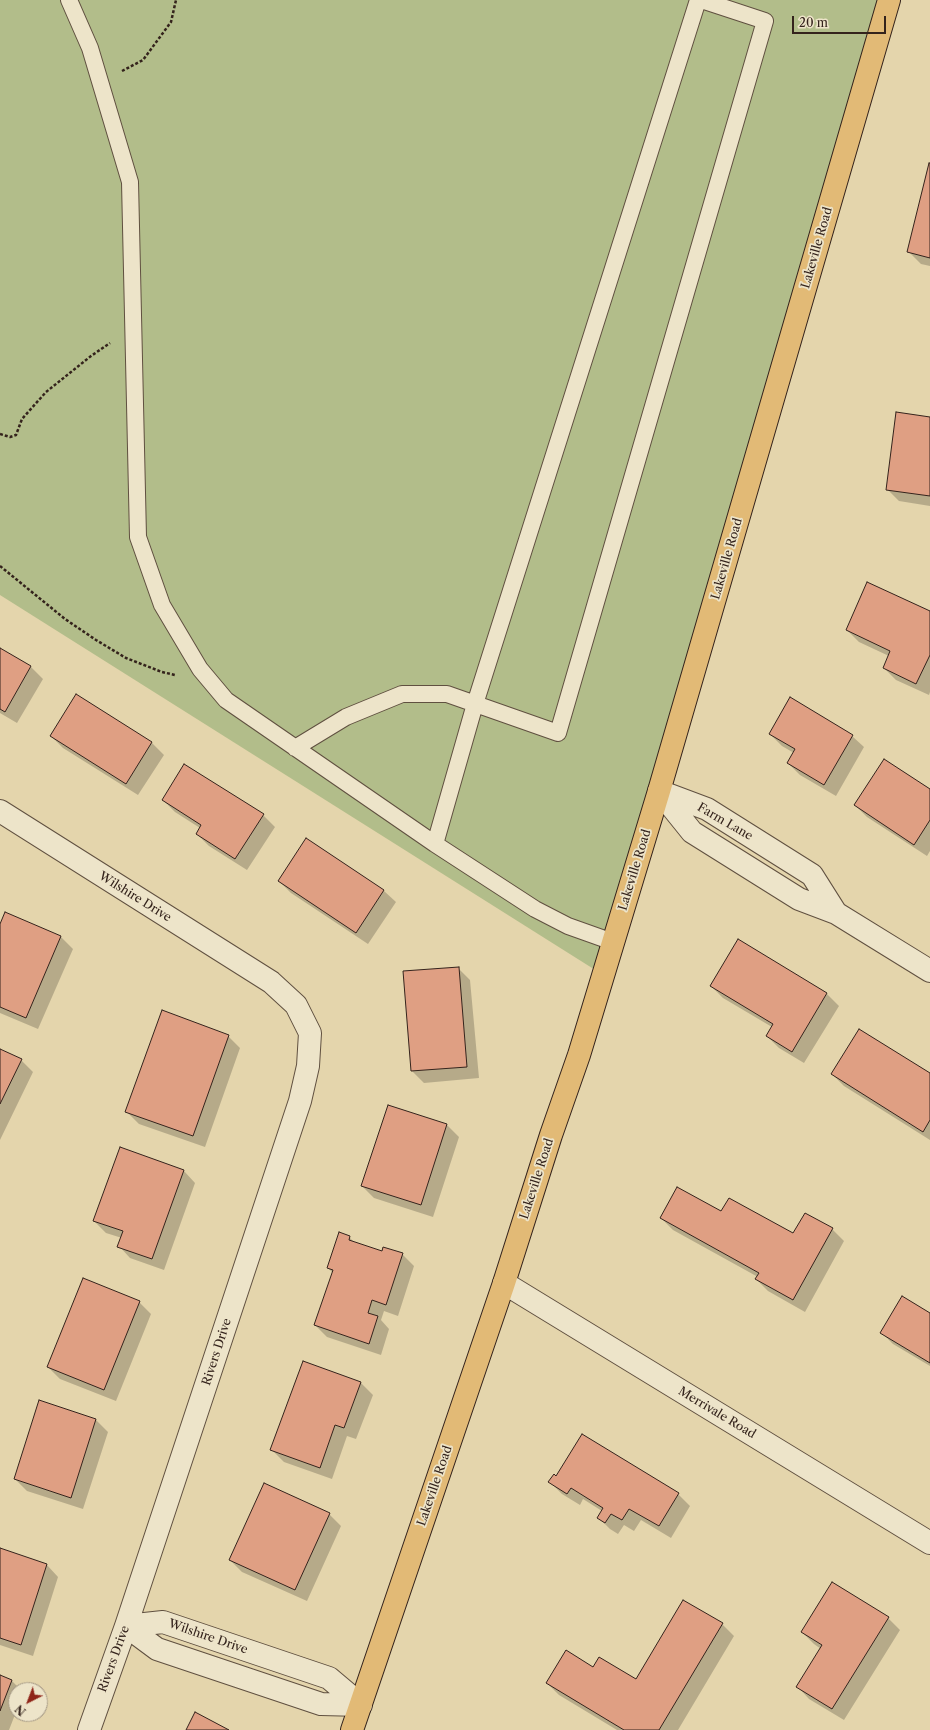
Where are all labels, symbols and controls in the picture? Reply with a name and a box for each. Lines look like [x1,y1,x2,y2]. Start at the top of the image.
scale bar [794,8,888,34]
text: 20 m [799,15,828,30]
street label: Lakeville Road [798,206,836,290]
street label: Lakeville Road [708,517,746,601]
street label: Farm Lane [695,800,755,844]
street label: Lakeville Road [616,828,654,912]
street label: Wilshire Drive [96,869,174,925]
street label: Lakeville Road [517,1137,557,1221]
street label: Rivers Drive [199,1317,235,1387]
street label: Merrivale Road [676,1384,758,1442]
street label: Lakeville Road [415,1444,455,1528]
street label: Wilshire Drive [167,1617,249,1657]
street label: Rivers Drive [95,1624,133,1694]
north arrow [8,1682,48,1722]
text: N [12,1702,29,1719]

